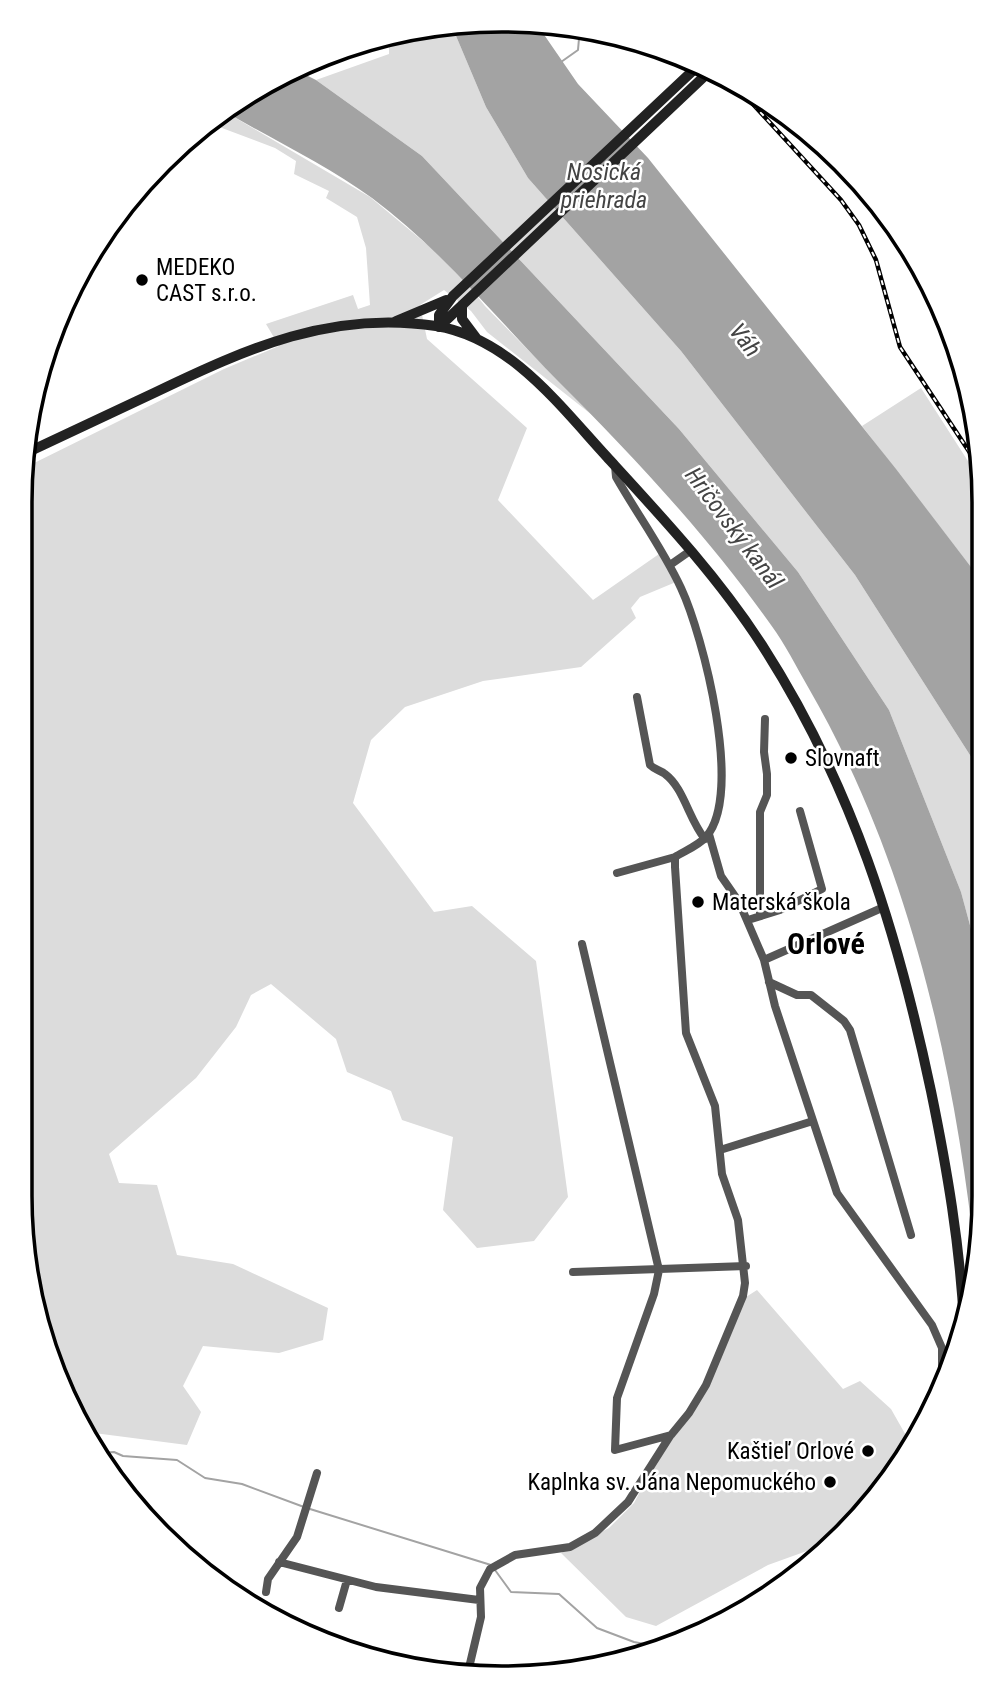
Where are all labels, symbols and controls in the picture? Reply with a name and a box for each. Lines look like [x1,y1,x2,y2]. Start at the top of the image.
water label: Nosická priehrada [560,158,647,214]
place label: MEDEKO CAST s.r.o. [156,254,257,307]
marker: MEDEKO CAST s.r.o. [134,272,150,288]
water label: Váh [723,318,767,362]
water label: Hričovský kanál [679,462,789,595]
place label: Slovnaft [805,745,880,772]
marker: Slovnaft [783,750,799,766]
place label: Materská škola [712,889,851,916]
marker: Materská škola [690,894,706,910]
district label: Orlové [787,926,865,961]
place label: Kaštieľ Orlové [727,1438,854,1465]
marker: Kaštieľ Orlové [860,1443,876,1459]
place label: Kaplnka sv. Jána Nepomuckého [527,1469,816,1496]
marker: Kaplnka sv. Jána Nepomuckého [822,1474,838,1490]

